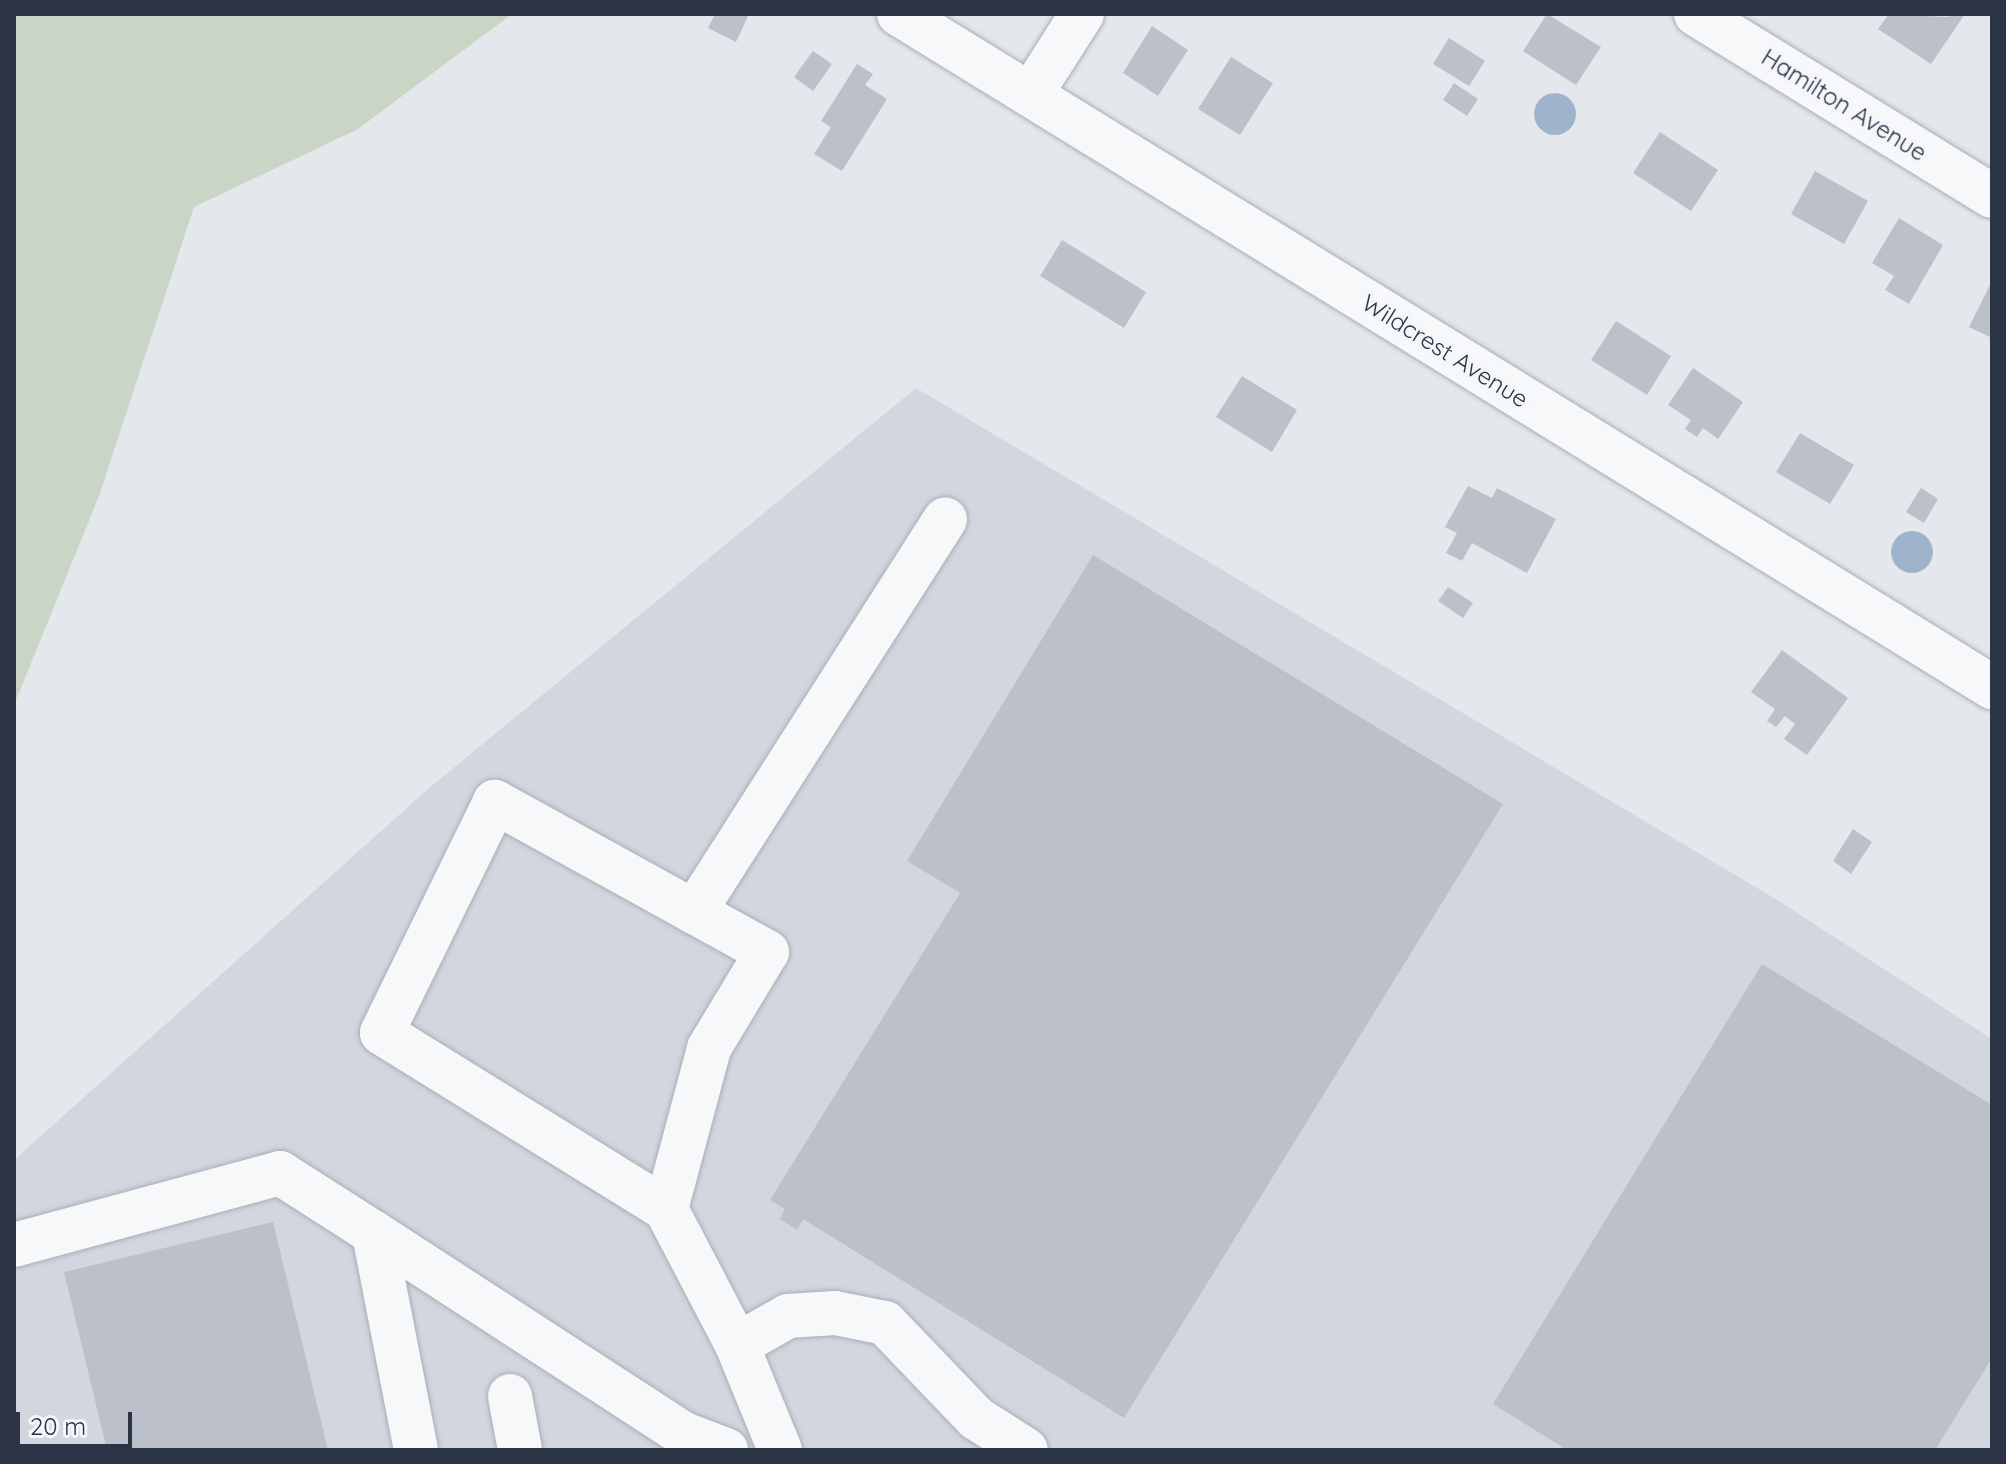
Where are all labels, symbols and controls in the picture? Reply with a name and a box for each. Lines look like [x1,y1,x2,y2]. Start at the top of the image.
street label: Hamilton Avenue [1756,43,1932,167]
street label: Wildcrest Avenue [1356,288,1534,414]
scale bar [20,1396,136,1446]
text: 20 m [30,1411,86,1441]

